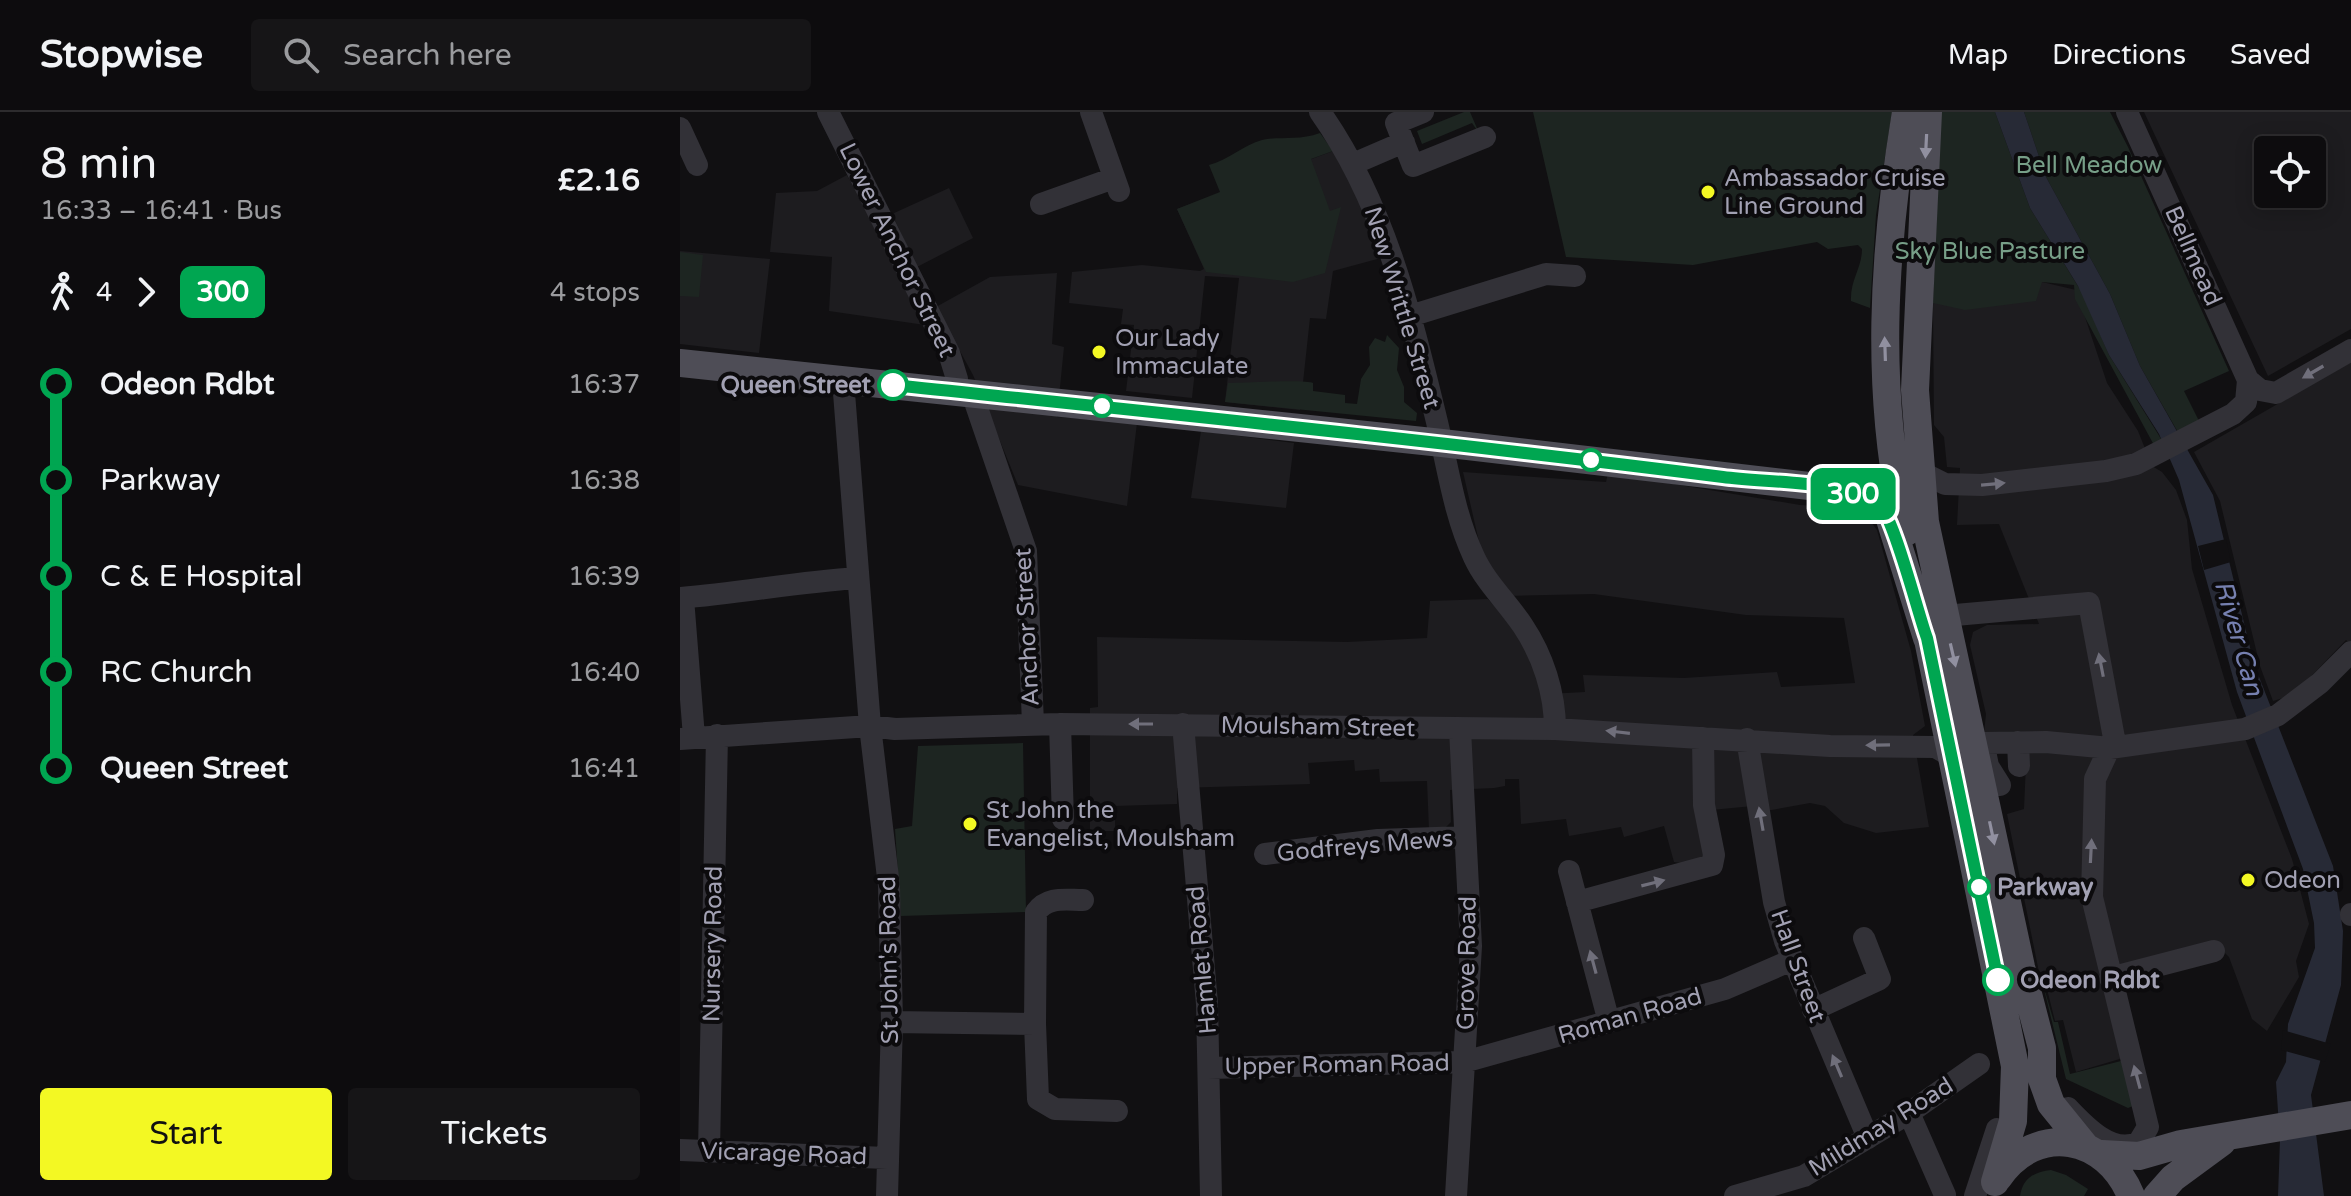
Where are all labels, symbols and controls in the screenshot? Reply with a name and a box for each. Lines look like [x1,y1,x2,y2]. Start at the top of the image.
search box [251,19,811,91]
text: Stopwise [40,32,203,78]
icon: search [279,33,323,77]
text: Search here [343,37,512,74]
text: Map [1948,38,2008,72]
text: Directions [2052,38,2186,72]
text: Saved [2230,38,2311,72]
one-way arrow [1919,134,1932,159]
map controls [2254,136,2326,208]
button: locate [2254,136,2326,208]
text: 8 min [40,138,157,191]
street label: Lower Anchor Street [833,138,961,362]
park label: Bell Meadow [2016,151,2162,180]
text: £2.16 [558,162,640,199]
place label: Ambassador Cruise Line Ground [1724,164,1946,221]
marker: Ambassador Cruise Line Ground [1699,183,1717,201]
text: 16:33 – 16:41 · Bus [40,195,282,226]
street label: Bellmead [2158,202,2228,310]
street label: New Writtle Street [1357,203,1447,413]
park label: Sky Blue Pasture [1895,237,2085,266]
icon: walk [40,270,84,314]
icon: forward [124,270,168,314]
text: 300 [196,275,249,309]
text: 4 [96,277,112,308]
text: 4 stops [550,277,640,308]
place label: Our Lady Immaculate [1115,324,1248,381]
one-way arrow [1879,336,1891,361]
marker: Our Lady Immaculate [1090,343,1108,361]
one-way arrow [2302,364,2324,378]
text: Odeon Rdbt [100,366,275,403]
text: 16:37 [568,369,640,400]
marker: Queen Street [878,370,908,400]
place label: Queen Street [720,371,872,400]
unlabelled marker [1091,395,1113,417]
unlabelled marker [1580,449,1602,471]
text: Parkway [100,462,220,499]
text: 16:38 [568,465,640,496]
line badge: 300 [1807,468,1899,520]
text: 300 [1827,477,1879,511]
one-way arrow [1981,477,2006,490]
street label: Anchor Street [1008,547,1046,707]
text: C & E Hospital [100,558,302,595]
text: 16:39 [568,561,640,592]
water label: River Can [2208,577,2271,700]
one-way arrow [1947,643,1960,668]
one-way arrow [2094,652,2107,677]
text: RC Church [100,654,253,691]
text: 16:40 [568,657,640,688]
street label: Moulsham Street [1220,711,1416,743]
one-way arrow [1128,718,1153,730]
one-way arrow [1605,725,1630,738]
one-way arrow [1865,739,1890,751]
text: Queen Street [100,750,288,787]
text: 16:41 [568,753,640,784]
place label: St John the Evangelist, Moulsham [986,796,1235,853]
one-way arrow [1754,806,1766,831]
marker: St John the Evangelist, Moulsham [961,815,979,833]
one-way arrow [1986,820,1999,845]
street label: Godfreys Mews [1276,824,1454,868]
one-way arrow [2085,838,2098,863]
street label: Nursery Road [697,866,729,1022]
place label: Odeon [2264,866,2341,895]
marker: Odeon [2239,871,2257,889]
place label: Parkway [1997,873,2093,902]
street label: St John's Road [873,876,905,1044]
one-way arrow [1640,876,1665,888]
marker: Parkway [1968,876,1990,898]
street label: Hamlet Road [1181,885,1223,1035]
street label: Grove Road [1451,896,1483,1030]
street label: Hall Street [1764,905,1832,1027]
one-way arrow [1587,949,1599,974]
marker: Odeon Rdbt [1983,965,2013,995]
place label: Odeon Rdbt [2020,966,2160,995]
street label: Roman Road [1555,982,1705,1050]
street label: Upper Roman Road [1224,1049,1450,1081]
one-way arrow [1830,1054,1843,1078]
one-way arrow [2130,1064,2143,1088]
street label: Mildmay Road [1803,1071,1959,1183]
button: Start [40,1088,332,1180]
button: Tickets [348,1088,640,1180]
street label: Vicarage Road [700,1137,868,1171]

